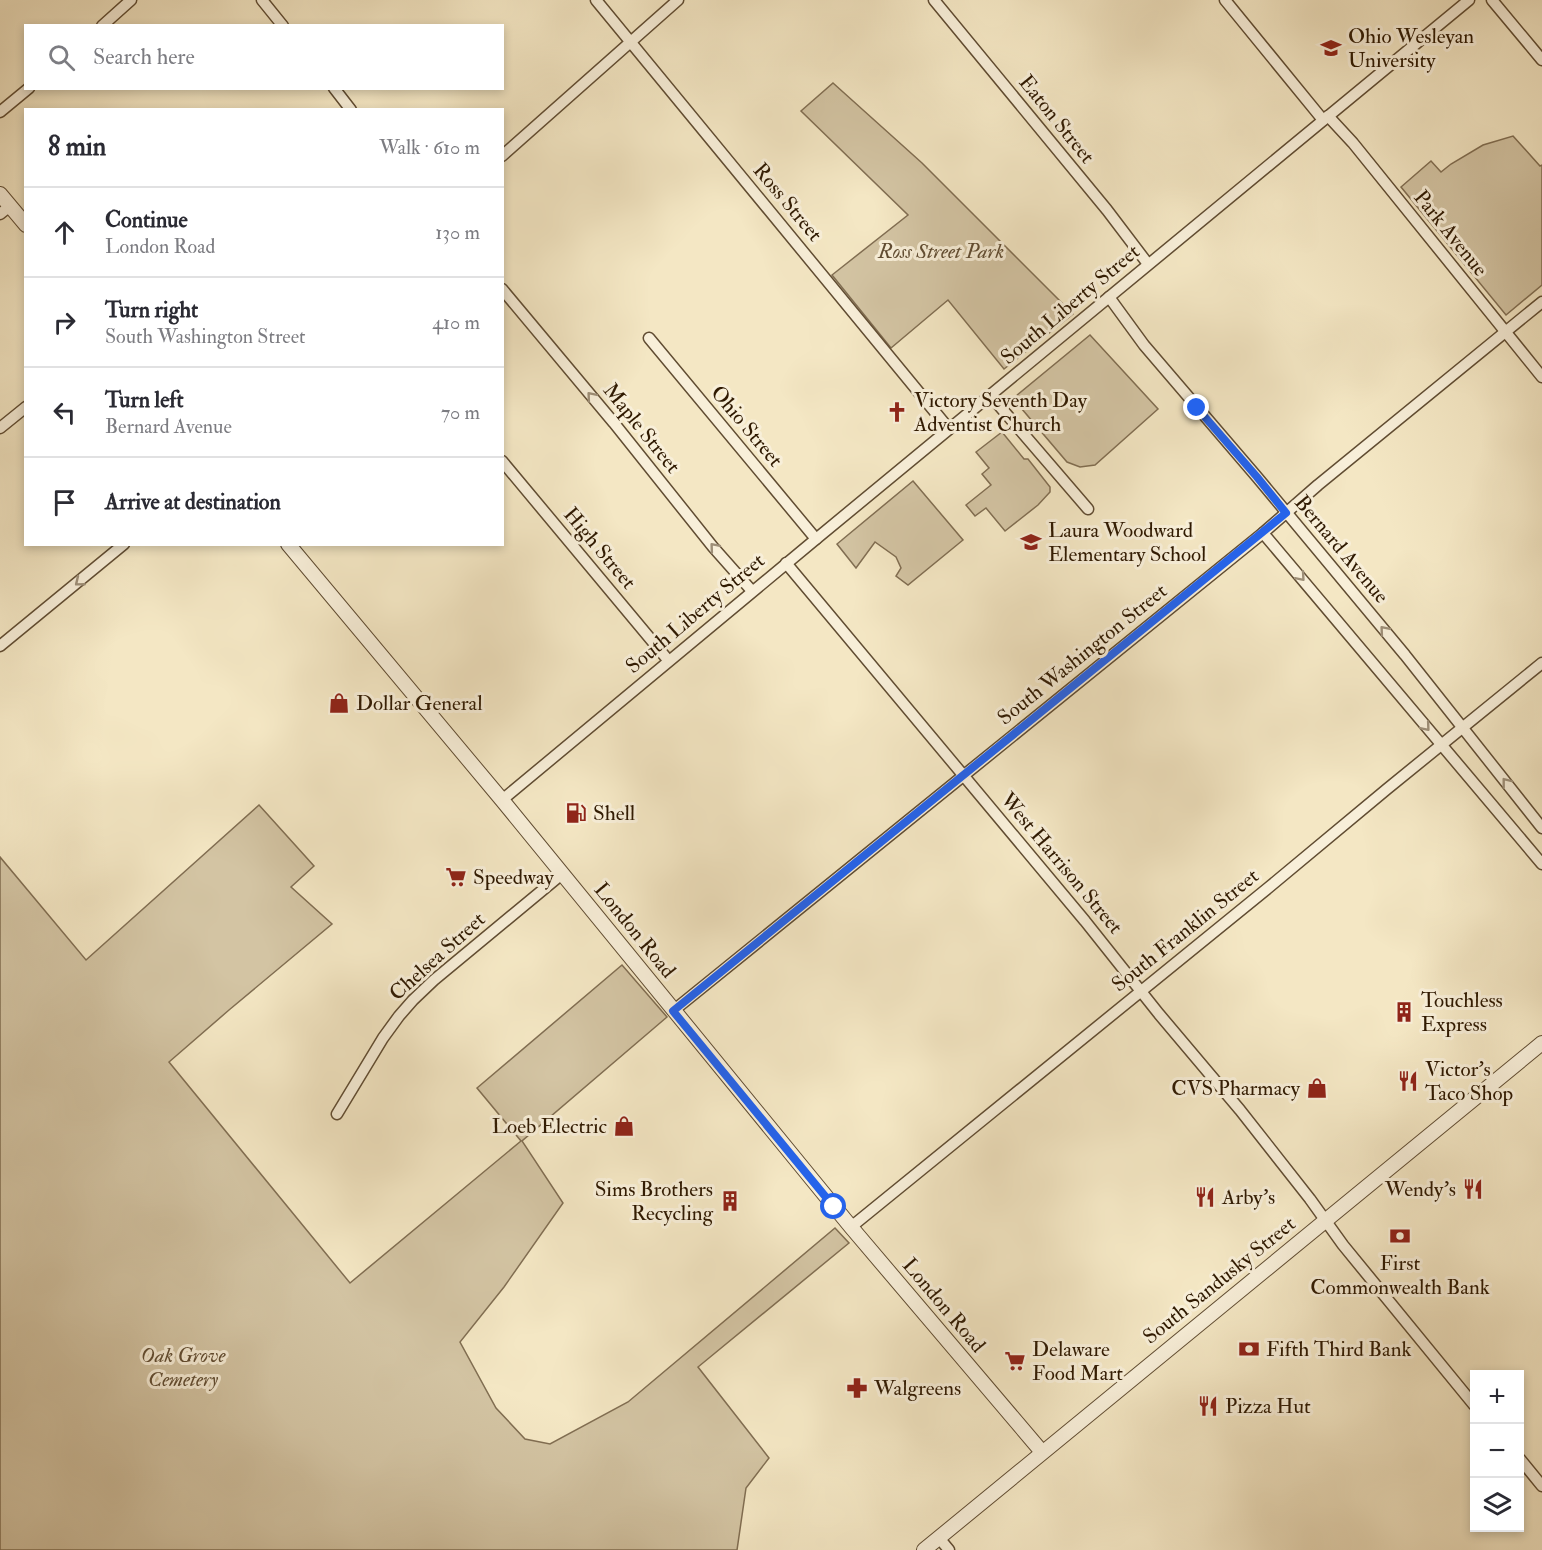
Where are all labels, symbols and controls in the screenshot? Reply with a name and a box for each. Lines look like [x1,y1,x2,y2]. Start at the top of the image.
place label: Ohio Wesleyan University [1348,23,1474,74]
search box [24,24,504,90]
school or university icon: Ohio Wesleyan University [1319,36,1343,60]
icon: search [45,41,78,74]
text: Search here [93,43,195,71]
street label: Eaton Street [1013,69,1101,169]
text: 8 min [48,131,106,163]
text: Walk · 610 m [379,135,480,160]
street label: Ross Street [747,158,828,247]
street label: Park Avenue [1408,185,1494,282]
text: Continue [105,206,188,234]
icon: ahead [48,216,81,249]
text: 130 m [435,220,480,245]
text: London Road [105,234,215,259]
park label: Ross Street Park [877,238,1004,265]
street label: South Liberty Street [995,238,1146,370]
text: Turn right [105,296,198,324]
icon: right [48,306,81,339]
text: 410 m [432,310,480,335]
text: South Washington Street [105,324,306,349]
street label: Maple Street [597,378,686,479]
street label: Ohio Street [705,380,789,473]
text: Turn left [105,386,184,414]
place label: Victory Seventh Day Adventist Church [913,387,1088,438]
one-way arrow [587,392,598,403]
route end [1183,394,1209,420]
icon: left [48,396,81,429]
text: 70 m [441,400,480,425]
church icon: Victory Seventh Day Adventist Church [885,400,909,424]
text: Bernard Avenue [105,414,232,439]
icon: arrive [48,486,81,519]
text: Arrive at destination [105,488,281,516]
street label: Bernard Avenue [1289,490,1395,609]
street label: High Street [557,502,642,595]
place label: Laura Woodward Elementary School [1048,517,1207,568]
school or university icon: Laura Woodward Elementary School [1019,530,1043,554]
one-way arrow [710,543,721,554]
street label: South Liberty Street [620,547,771,679]
one-way arrow [1294,570,1305,581]
one-way arrow [75,574,86,585]
street label: South Washington Street [992,578,1173,731]
one-way arrow [1380,626,1391,637]
place label: Dollar General [356,690,483,717]
shop icon: Dollar General [327,691,351,715]
one-way arrow [1419,720,1430,731]
one-way arrow [1502,778,1513,789]
street label: West Harrison Street [994,786,1129,940]
place label: Shell [593,800,636,827]
fuel station icon: Shell [564,801,588,825]
street label: South Franklin Street [1106,863,1265,998]
place label: Speedway [473,864,554,891]
supermarket icon: Speedway [444,865,468,889]
street label: London Road [588,877,682,984]
street label: Chelsea Street [384,906,491,1007]
place label: Touchless Express [1421,987,1503,1038]
building icon: Touchless Express [1392,1000,1416,1024]
place label: Victor's Taco Shop [1425,1056,1513,1107]
restaurant icon: Victor's Taco Shop [1396,1069,1420,1093]
place label: CVS Pharmacy [1171,1075,1301,1102]
shop icon: CVS Pharmacy [1305,1076,1329,1100]
place label: Loeb Electric [492,1113,608,1140]
shop icon: Loeb Electric [612,1114,636,1138]
place label: Sims Brothers Recycling [595,1176,714,1227]
place label: Wendy's [1384,1176,1456,1203]
restaurant icon: Wendy's [1461,1177,1485,1201]
place label: Arby's [1221,1184,1275,1211]
restaurant icon: Arby's [1193,1185,1217,1209]
building icon: Sims Brothers Recycling [718,1189,742,1213]
route start [820,1193,846,1219]
street label: South Sandusky Street [1138,1210,1301,1350]
bank icon: First Commonwealth Bank [1388,1224,1412,1248]
place label: First Commonwealth Bank [1310,1250,1490,1301]
street label: London Road [896,1252,992,1359]
place label: Delaware Food Mart [1032,1336,1123,1387]
place label: Fifth Third Bank [1266,1336,1412,1363]
bank icon: Fifth Third Bank [1237,1337,1261,1361]
park label: Oak Grove Cemetery [141,1342,227,1393]
supermarket icon: Delaware Food Mart [1003,1349,1027,1373]
map controls [1470,1370,1524,1532]
button: + [1470,1370,1524,1424]
place label: Walgreens [873,1375,961,1402]
pharmacy icon: Walgreens [845,1376,869,1400]
place label: Pizza Hut [1225,1393,1311,1420]
restaurant icon: Pizza Hut [1196,1394,1220,1418]
button: − [1470,1424,1524,1478]
button: layers [1470,1478,1524,1532]

